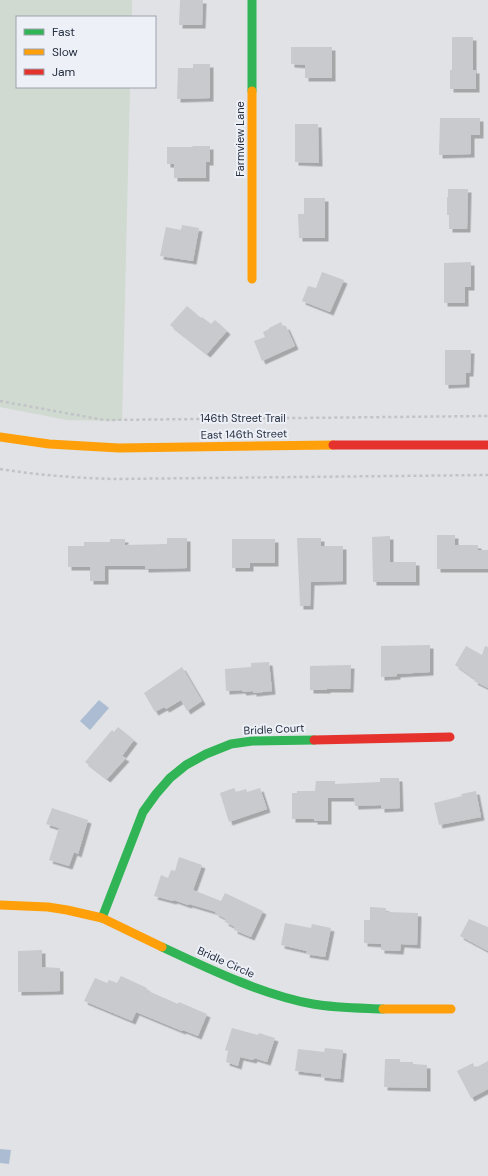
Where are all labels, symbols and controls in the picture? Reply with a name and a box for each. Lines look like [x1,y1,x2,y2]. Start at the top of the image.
legend [16,16,156,88]
text: Fast [52,24,75,40]
text: Slow [52,44,78,60]
text: Jam [52,64,75,80]
street label: Farmview Lane [233,101,247,177]
street label: 146th Street Trail [200,411,286,425]
street label: East 146th Street [201,426,287,442]
street label: Bridle Court [243,720,305,738]
street label: Bridle Circle [195,943,257,981]

